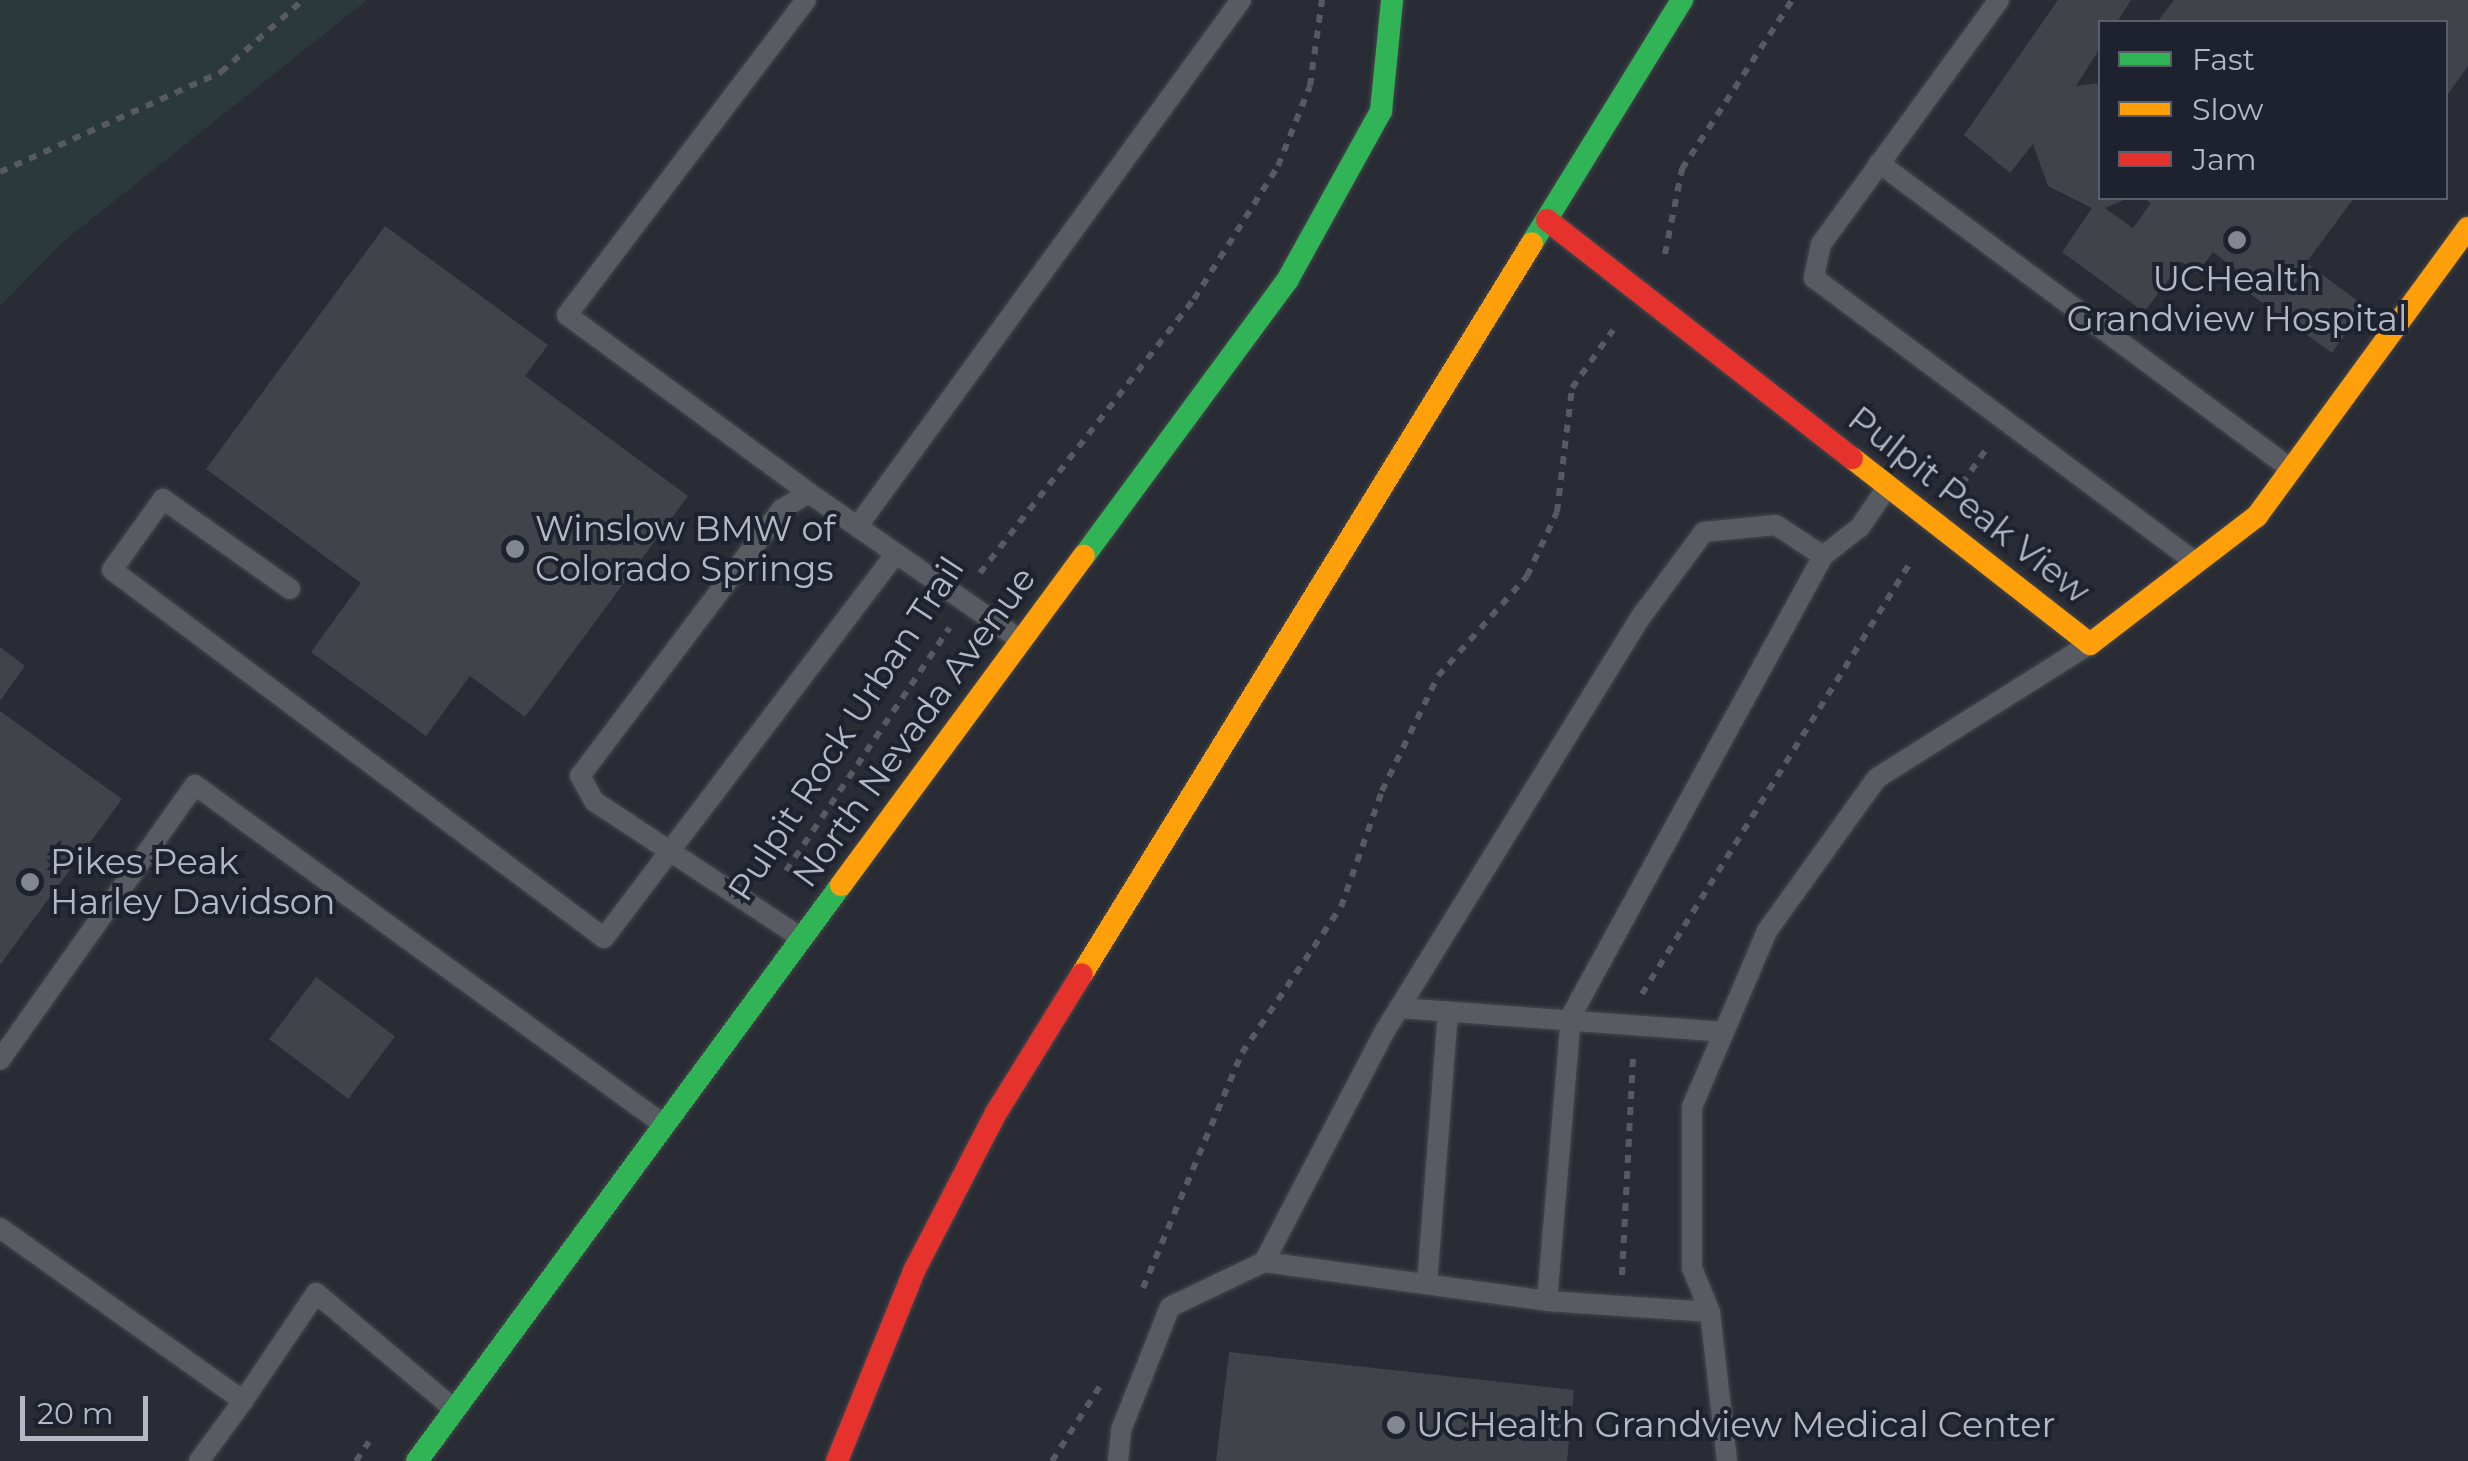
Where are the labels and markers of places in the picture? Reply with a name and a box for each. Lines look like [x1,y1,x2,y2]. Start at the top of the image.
marker: UCHealth Grandview Hospital [2224,227,2250,253]
place label: UCHealth Grandview Hospital [2067,258,2407,340]
place label: Winslow BMW of Colorado Springs [535,508,835,590]
marker: Winslow BMW of Colorado Springs [504,538,526,560]
place label: Pikes Peak Harley Davidson [50,841,335,923]
marker: Pikes Peak Harley Davidson [19,871,41,893]
place label: UCHealth Grandview Medical Center [1416,1404,2055,1446]
marker: UCHealth Grandview Medical Center [1385,1414,1407,1436]

